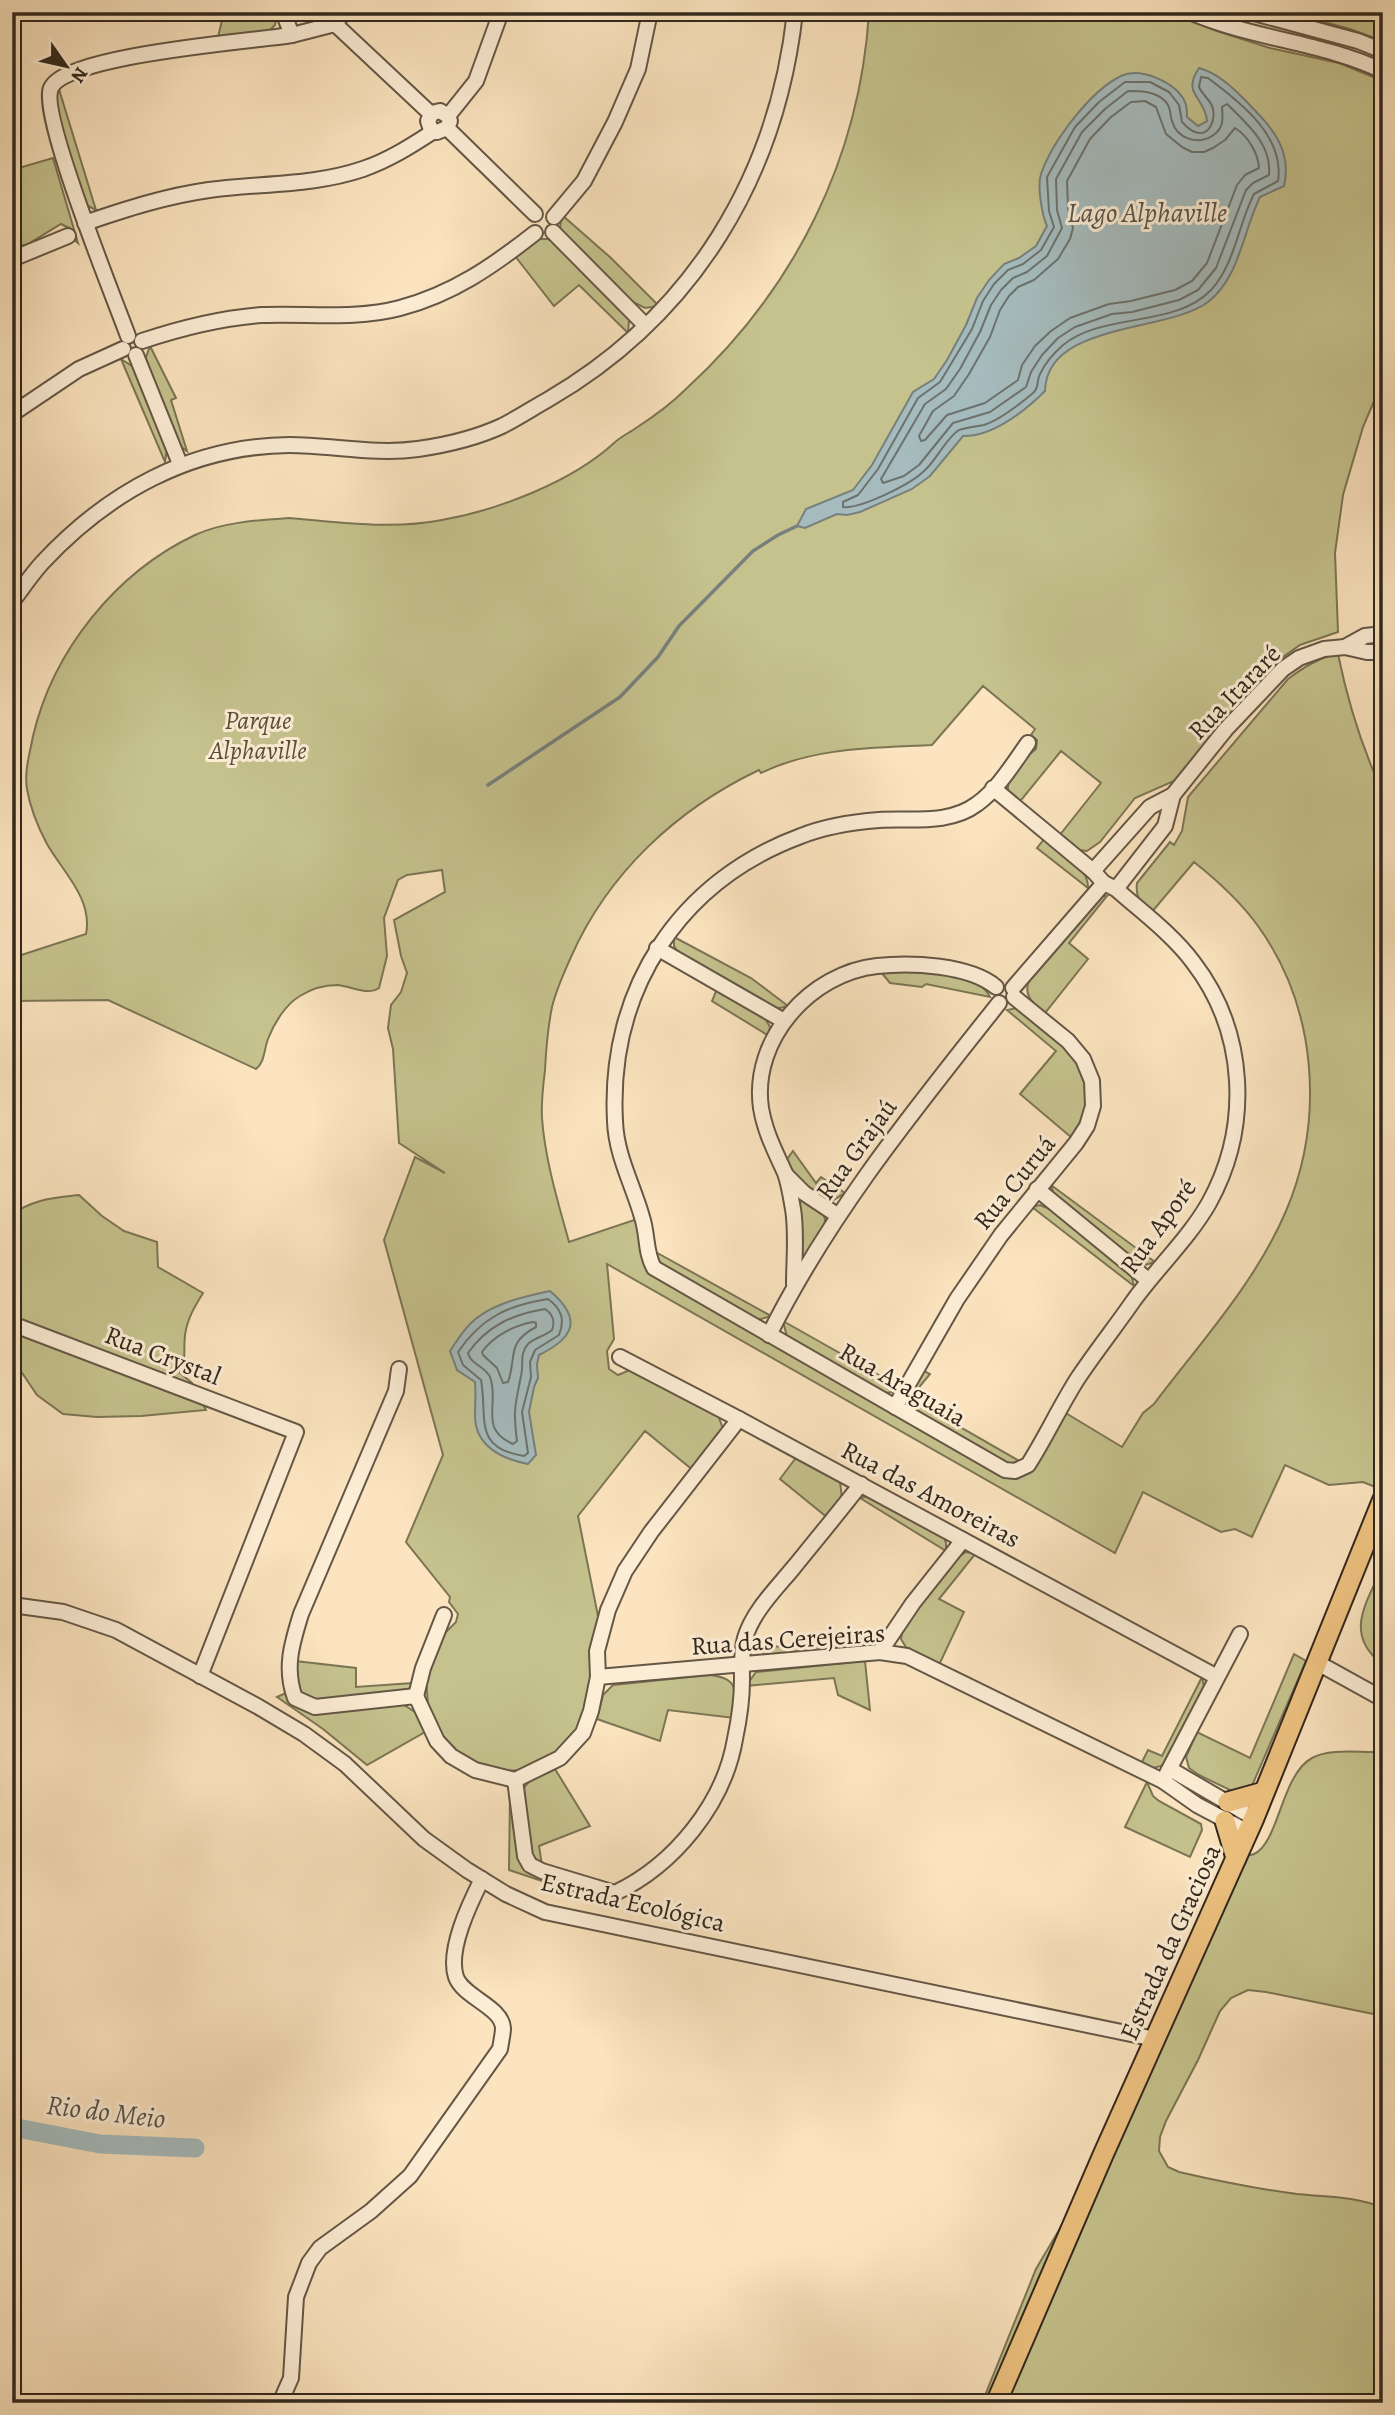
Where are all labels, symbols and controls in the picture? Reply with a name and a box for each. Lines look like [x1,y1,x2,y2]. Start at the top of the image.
north arrow [32,32,102,102]
text: N [65,62,94,88]
water label: Lago Alphaville [1067,194,1227,232]
street label: Rua Itararé [1180,637,1289,748]
park label: Parque Alphaville [207,703,307,768]
street label: Rua Grajaú [808,1091,906,1207]
street label: Rua Curuá [965,1127,1064,1237]
street label: Rua Aporé [1112,1172,1205,1281]
street label: Rua Crystal [100,1317,226,1394]
street label: Rua Araguaia [833,1334,973,1435]
street label: Rua das Amoreiras [835,1432,1027,1556]
street label: Rua das Cerejeiras [690,1615,886,1664]
street label: Estrada da Graciosa [1112,1839,1229,2046]
street label: Estrada Ecológica [537,1864,729,1941]
water label: Rio do Meio [44,2086,168,2138]

